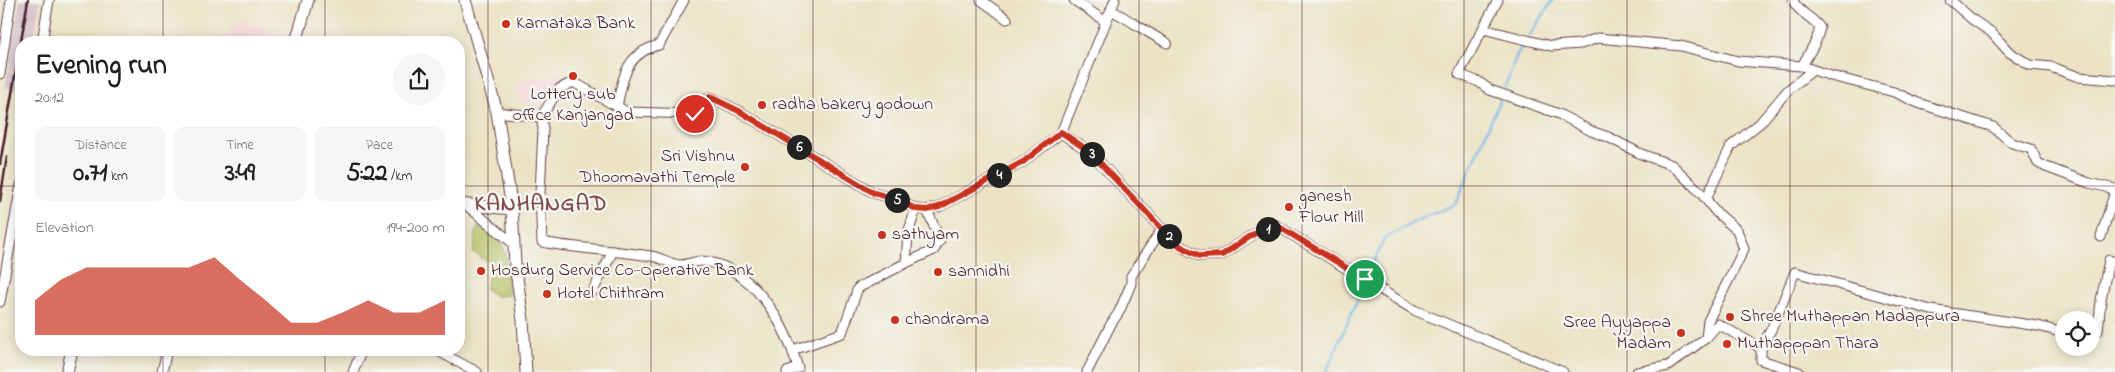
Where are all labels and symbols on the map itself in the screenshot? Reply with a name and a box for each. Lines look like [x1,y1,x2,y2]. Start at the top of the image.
place label: Karnataka Bank [516,11,635,37]
marker: Karnataka Bank [500,18,512,30]
marker: Lottery sub office Kanjangad [567,70,579,82]
place label: Lottery sub office Kanjangad [512,82,634,130]
place label: radha bakery godown [772,92,933,119]
pin [674,93,716,135]
marker: radha bakery godown [756,99,768,111]
pin: 6 [786,134,812,160]
pin: 3 [1080,142,1104,166]
place label: Sri Vishnu Dhoomavathi Temple [578,144,736,191]
marker: Sri Vishnu Dhoomavathi Temple [739,161,751,173]
pin: 4 [986,162,1012,188]
place label: ganesh Flour Mill [1298,184,1364,231]
pin: 5 [884,188,910,212]
district label: KANHANGAD [475,189,607,221]
marker: ganesh Flour Mill [1283,201,1295,213]
pin: 1 [1256,216,1280,242]
place label: sathyam [892,222,959,248]
pin: 2 [1156,224,1182,248]
marker: sathyam [876,229,888,241]
place label: Hosdurg Service Co-Operative Bank [491,258,753,285]
pin [1344,258,1386,300]
place label: sannidhi [948,259,1010,285]
marker: Hosdurg Service Co-Operative Bank [475,265,487,277]
marker: sannidhi [932,266,944,278]
place label: Hotel Chithram [557,281,664,307]
marker: Hotel Chithram [541,288,553,300]
place label: Shree Muthappan Madappura [1740,304,1960,330]
place label: chandrama [905,307,989,333]
place label: Sree Ayyappa Madam [1563,310,1671,357]
marker: Shree Muthappan Madappura [1724,311,1736,323]
marker: chandrama [889,314,901,326]
marker: Sree Ayyappa Madam [1675,327,1687,339]
place label: Muthapppan Thara [1737,331,1879,357]
marker: Muthapppan Thara [1721,338,1733,350]

